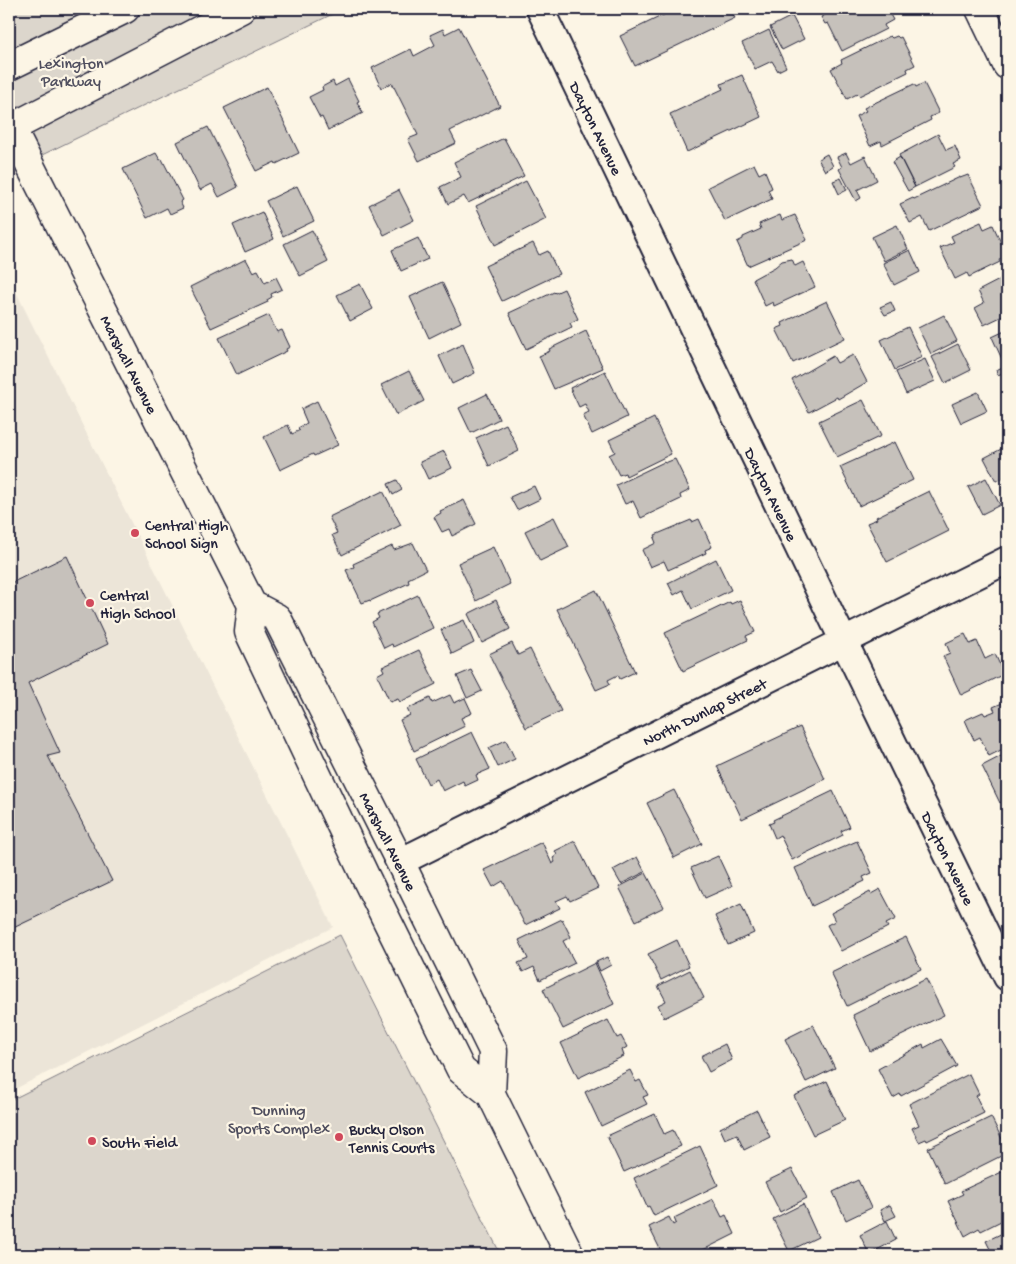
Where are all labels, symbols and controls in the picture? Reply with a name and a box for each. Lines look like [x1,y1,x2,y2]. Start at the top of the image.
park label: Lexington Parkway [38,56,104,93]
street label: Dayton Avenue [563,79,625,180]
street label: Marshall Avenue [94,313,160,419]
street label: Dayton Avenue [738,445,800,546]
place label: Central High School Sign [145,518,229,555]
marker: Central High School Sign [129,527,141,539]
place label: Central High School [100,588,176,625]
marker: Central High School [84,597,96,609]
street label: North Dunlap Street [640,675,772,752]
street label: Marshall Avenue [353,790,419,896]
street label: Dayton Avenue [915,809,977,910]
park label: Dunning Sports Complex [228,1103,331,1140]
place label: Bucky Olson Tennis Courts [348,1122,435,1159]
marker: Bucky Olson Tennis Courts [333,1131,345,1143]
marker: South Field [86,1135,98,1147]
place label: South Field [102,1135,179,1154]

